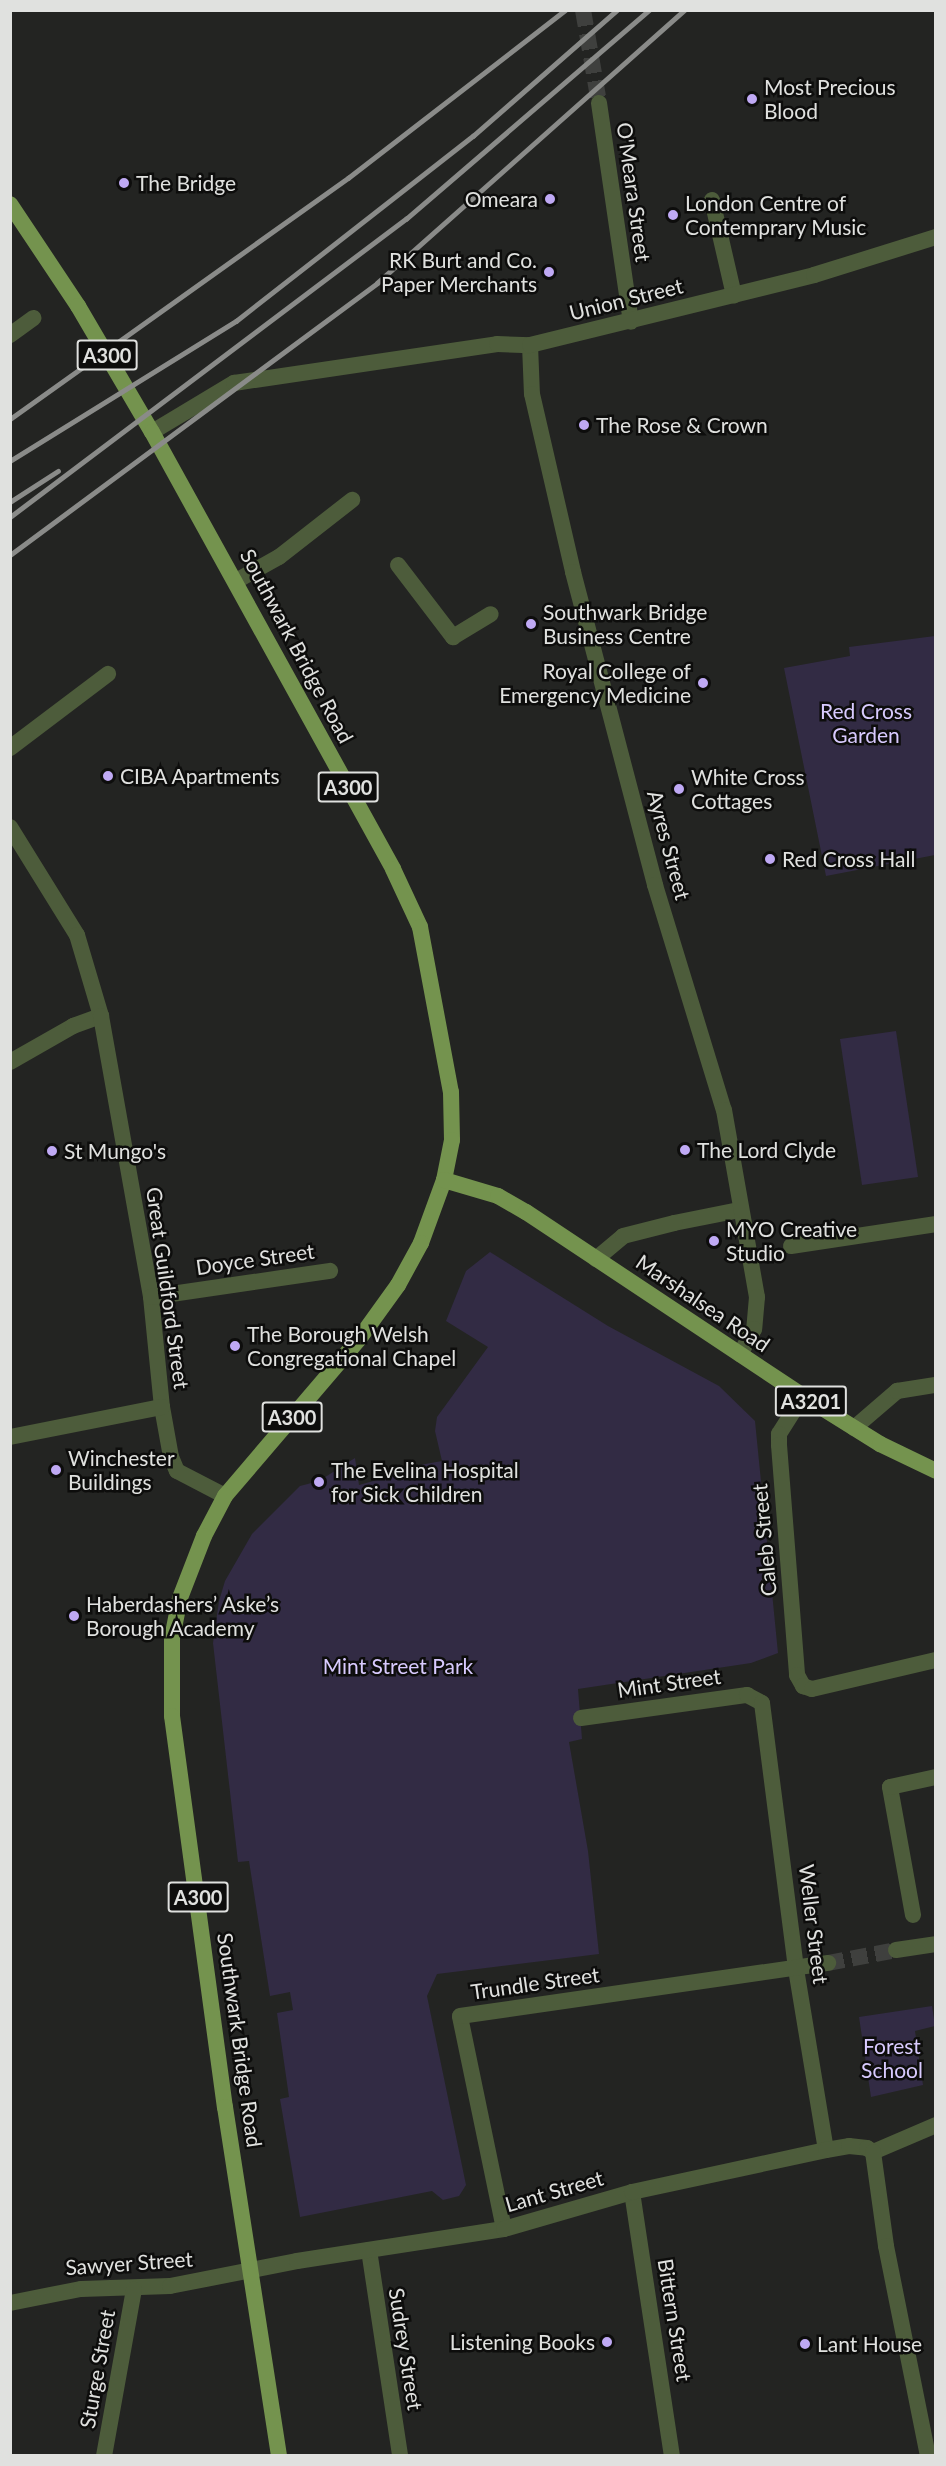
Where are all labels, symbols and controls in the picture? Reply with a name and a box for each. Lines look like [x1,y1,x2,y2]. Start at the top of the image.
place label: Most Precious Blood [764,74,896,124]
marker: Most Precious Blood [745,92,759,106]
street label: O'Meara Street [612,121,656,263]
place label: The Bridge [136,170,236,196]
marker: The Bridge [117,176,131,190]
place label: Omeara [465,186,538,212]
place label: London Centre of Contemprary Music [685,190,867,240]
marker: Omeara [543,192,557,206]
marker: London Centre of Contemprary Music [666,208,680,222]
place label: RK Burt and Co. Paper Merchants [381,247,537,297]
marker: RK Burt and Co. Paper Merchants [542,265,556,279]
street label: Union Street [567,273,685,325]
road number: A300 [76,338,138,372]
place label: The Rose & Crown [596,412,768,438]
marker: The Rose & Crown [577,418,591,432]
street label: Southwark Bridge Road [235,545,359,747]
place label: Southwark Bridge Business Centre [543,599,707,649]
marker: Southwark Bridge Business Centre [524,617,538,631]
place label: Royal College of Emergency Medicine [499,658,691,708]
marker: Royal College of Emergency Medicine [696,676,710,690]
park label: Red Cross Garden [820,698,912,748]
place label: CIBA Apartments [120,763,281,789]
place label: White Cross Cottages [691,764,805,814]
marker: CIBA Apartments [101,769,115,783]
road number: A300 [316,770,380,804]
marker: White Cross Cottages [672,782,686,796]
street label: Ayres Street [642,788,696,902]
place label: Red Cross Hall [782,846,915,872]
marker: Red Cross Hall [763,852,777,866]
place label: The Lord Clyde [697,1137,836,1163]
place label: St Mungo's [64,1138,166,1164]
marker: The Lord Clyde [678,1143,692,1157]
marker: St Mungo's [45,1144,59,1158]
street label: Great Guildford Street [141,1185,195,1391]
place label: MYO Creative Studio [726,1216,857,1266]
marker: MYO Creative Studio [707,1234,721,1248]
street label: Doyce Street [194,1238,316,1280]
street label: Marshalsea Road [631,1249,775,1357]
place label: The Borough Welsh Congregational Chapel [247,1321,456,1371]
marker: The Borough Welsh Congregational Chapel [228,1339,242,1353]
road number: A3201 [774,1384,848,1418]
road number: A300 [260,1400,324,1434]
place label: Winchester Buildings [68,1445,175,1495]
place label: The Evelina Hospital for Sick Children [331,1457,519,1507]
marker: Winchester Buildings [49,1463,63,1477]
marker: The Evelina Hospital for Sick Children [312,1475,326,1489]
street label: Caleb Street [747,1483,781,1597]
place label: Haberdashers’ Aske’s Borough Academy [86,1591,280,1641]
marker: Haberdashers’ Aske’s Borough Academy [67,1609,81,1623]
park label: Mint Street Park [323,1653,473,1679]
street label: Mint Street [616,1663,722,1703]
street label: Weller Street [794,1862,834,1986]
road number: A300 [166,1880,230,1914]
street label: Southwark Bridge Road [212,1931,268,2149]
street label: Trundle Street [469,1962,601,2004]
park label: Forest School [861,2033,923,2083]
street label: Lant Street [502,2165,606,2217]
street label: Sawyer Street [64,2246,194,2280]
street label: Bittern Street [653,2257,697,2383]
street label: Sudrey Street [384,2286,428,2412]
street label: Sturge Street [74,2308,120,2430]
place label: Listening Books [450,2329,595,2355]
place label: Lant House [817,2331,922,2357]
marker: Listening Books [600,2335,614,2349]
marker: Lant House [798,2337,812,2351]

